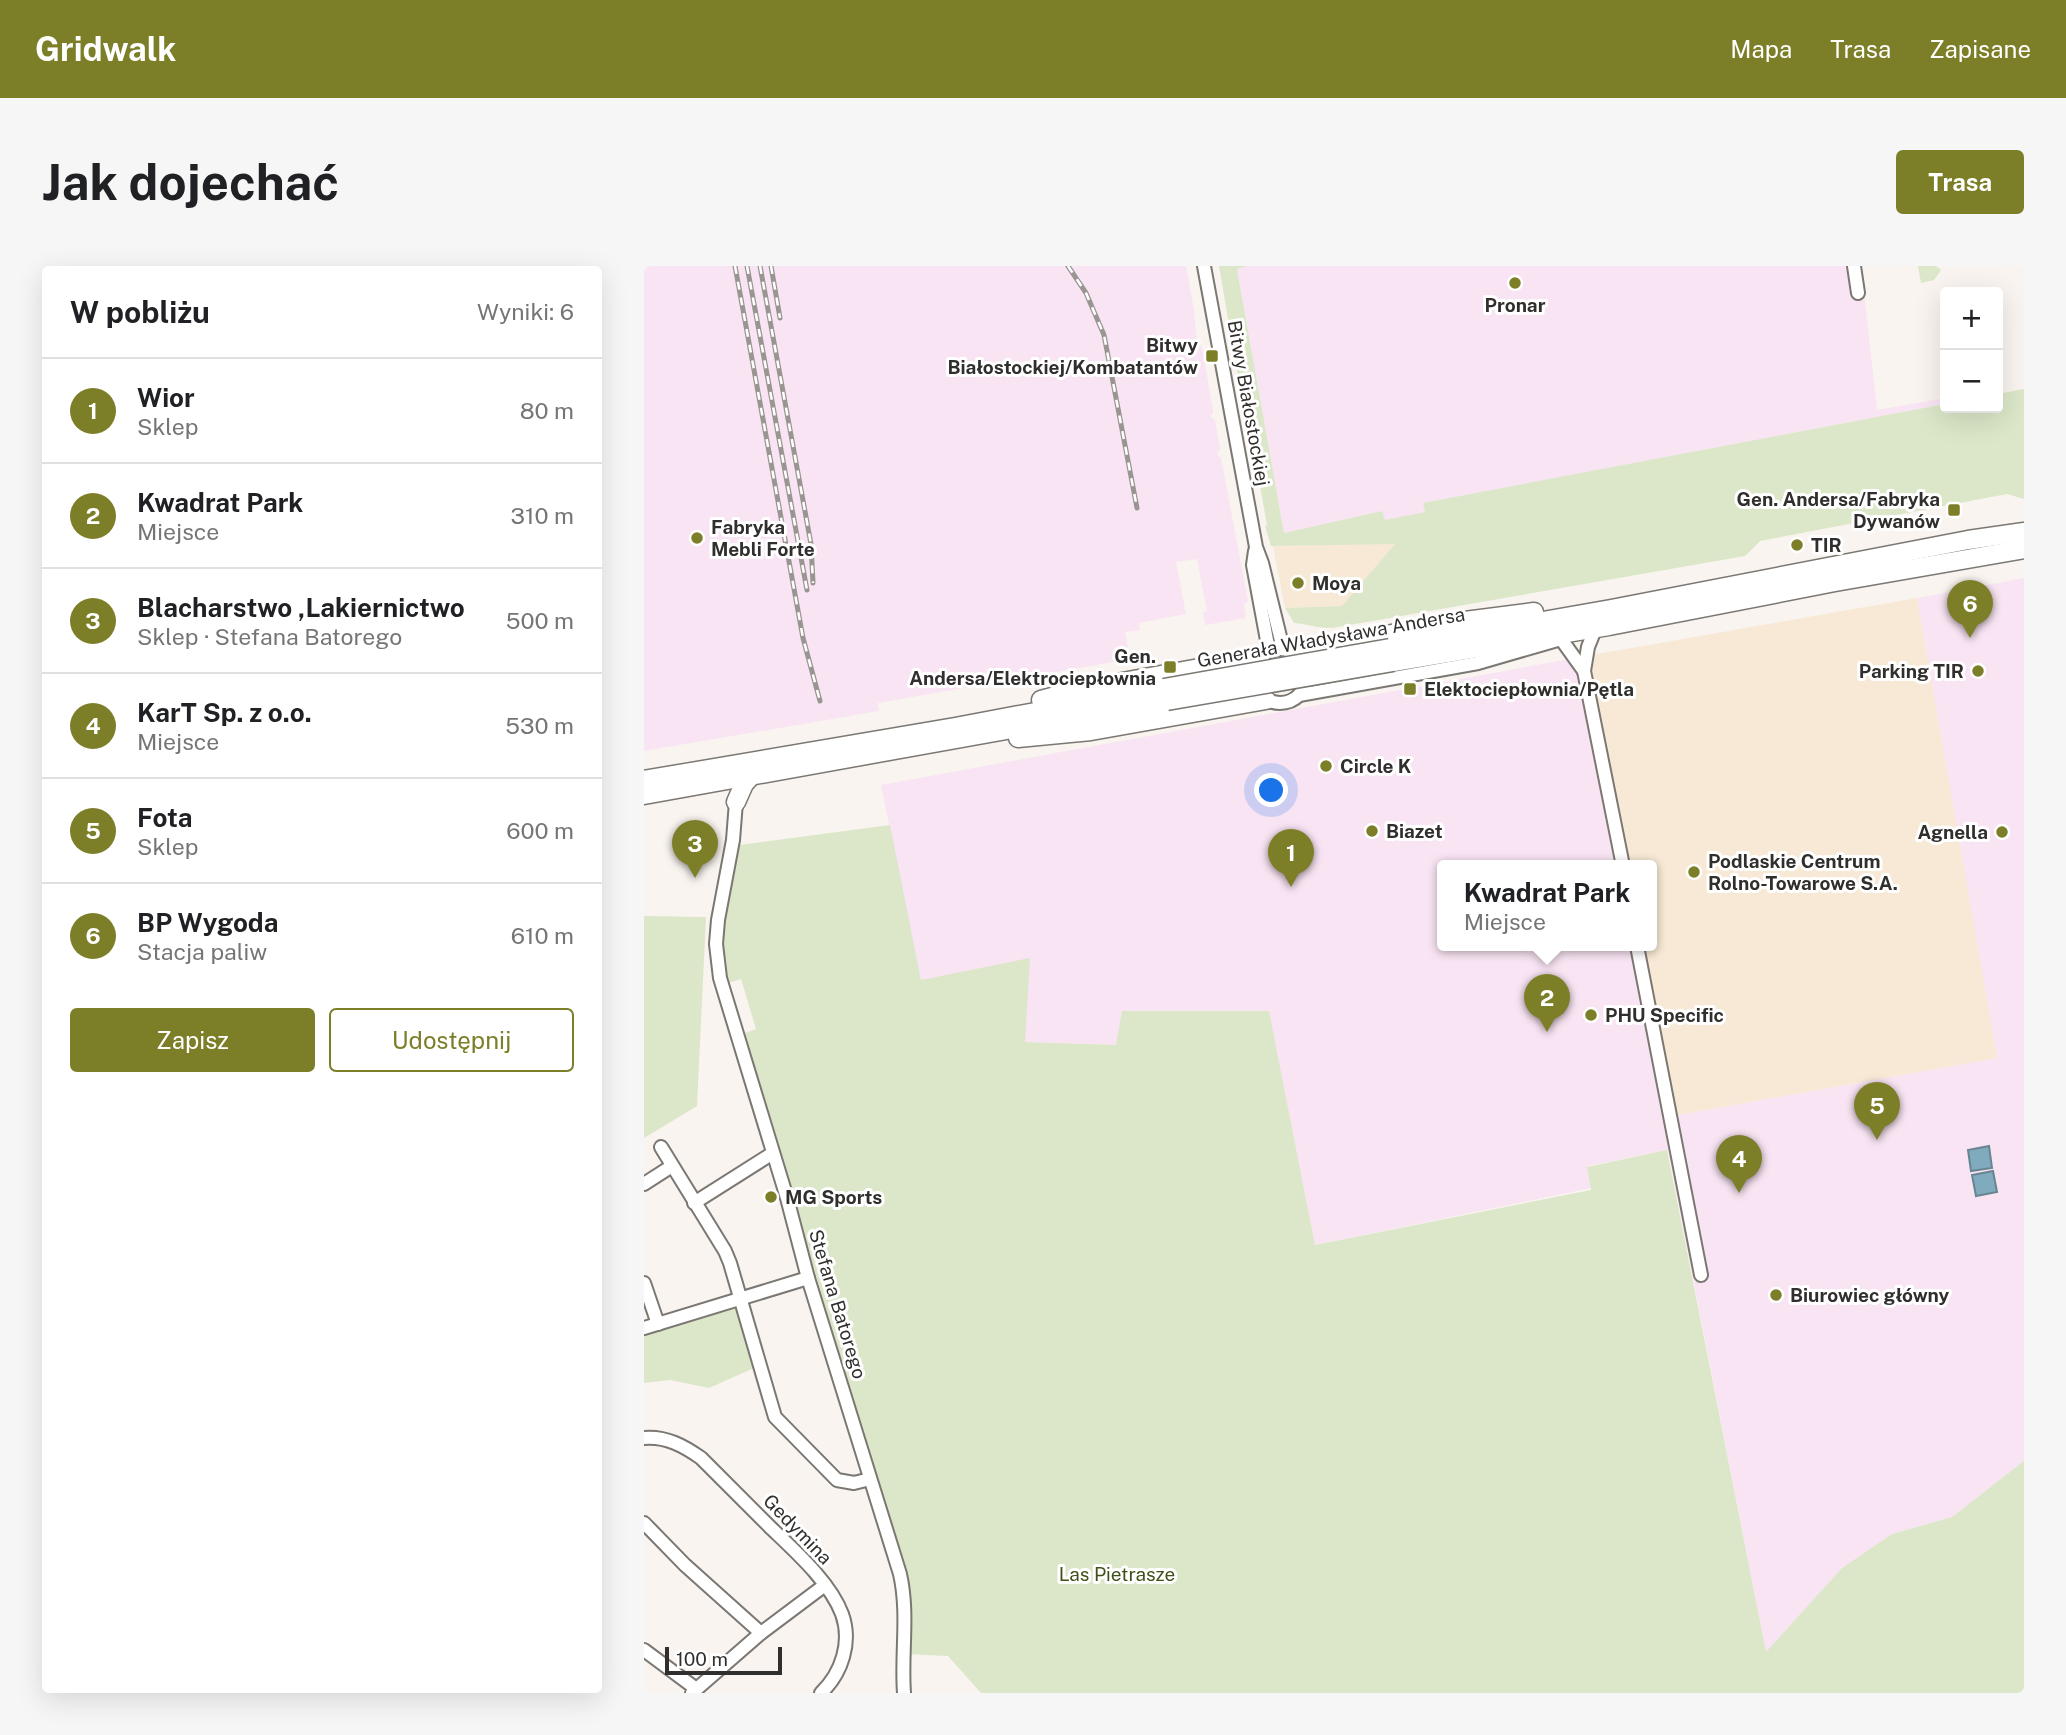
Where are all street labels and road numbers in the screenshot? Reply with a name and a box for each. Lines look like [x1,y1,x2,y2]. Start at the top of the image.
street label: Bitwy Białostockiej [1224,318,1274,488]
street label: Generała Władysława Andersa [1195,603,1467,671]
street label: Stefana Batorego [805,1227,871,1381]
street label: Gedymina [759,1489,837,1569]

